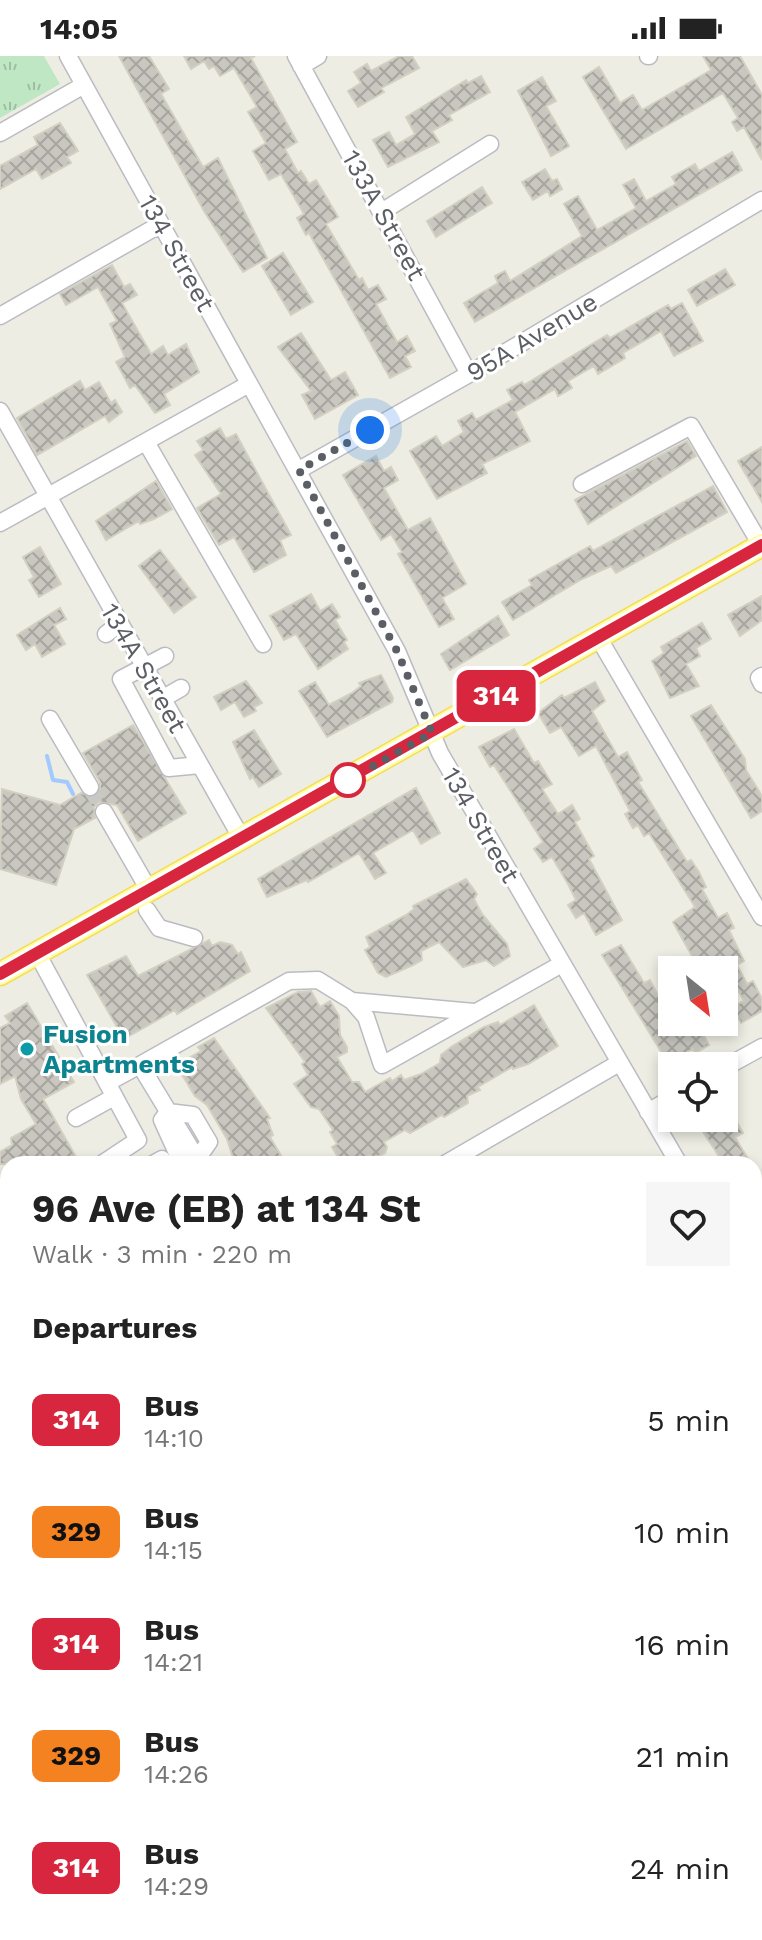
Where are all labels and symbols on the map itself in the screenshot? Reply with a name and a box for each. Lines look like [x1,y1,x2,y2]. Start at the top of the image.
street label: 133A Street [336,145,432,285]
street label: 134 Street [133,190,221,316]
street label: 95A Avenue [461,286,603,388]
your location [350,410,390,450]
street label: 134A Street [95,598,193,738]
line badge: 314 [450,670,542,722]
street label: 134 Street [436,762,526,888]
unlabelled marker [331,763,365,797]
north arrow [658,956,738,1036]
place label: Fusion Apartments [43,1019,195,1079]
marker: Fusion Apartments [18,1040,36,1058]

